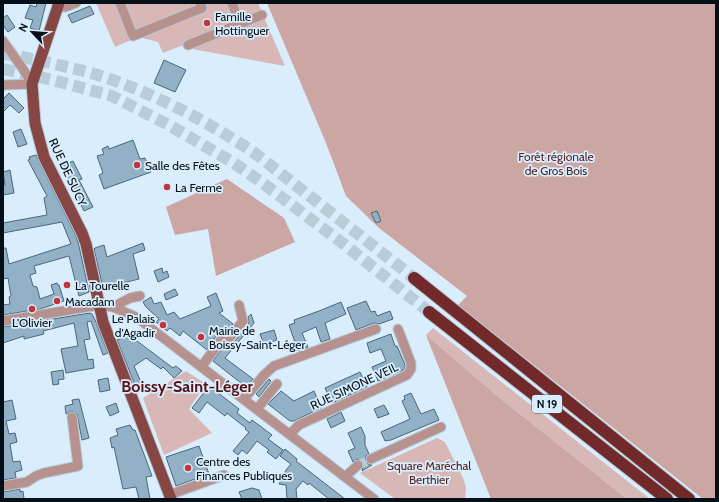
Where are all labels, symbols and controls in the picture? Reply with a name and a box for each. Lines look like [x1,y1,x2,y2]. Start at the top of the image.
place label: Famille Hottinguer [215,9,270,38]
north arrow [12,12,52,52]
marker: Famille Hottinguer [202,18,212,28]
text: N [15,21,31,34]
street label: RUE DE SUCY [46,136,90,209]
park label: Forêt régionale de Gros Bois [518,149,594,178]
place label: Salle des Fêtes [145,158,220,173]
marker: Salle des Fêtes [132,160,142,170]
place label: La Ferme [175,180,222,195]
marker: La Ferme [162,182,172,192]
place label: La Tourelle [75,278,129,293]
marker: La Tourelle [62,280,72,290]
place label: Macadam [65,294,115,309]
marker: Macadam [52,296,62,306]
marker: L'Olivier [27,304,37,314]
place label: Le Palais d'Agadir [112,311,155,340]
place label: L'Olivier [12,315,52,330]
marker: Le Palais d'Agadir [158,320,168,330]
place label: Mairie de Boissy-Saint-Léger [209,323,305,352]
marker: Mairie de Boissy-Saint-Léger [196,332,206,342]
street label: RUE SIMONE VEIL [308,359,400,413]
district label: Boissy-Saint-Léger [121,377,253,396]
road number: N 19 [532,395,562,413]
place label: Centre des Finances Publiques [196,454,292,483]
park label: Square Maréchal Berthier [387,458,471,487]
marker: Centre des Finances Publiques [183,463,193,473]

